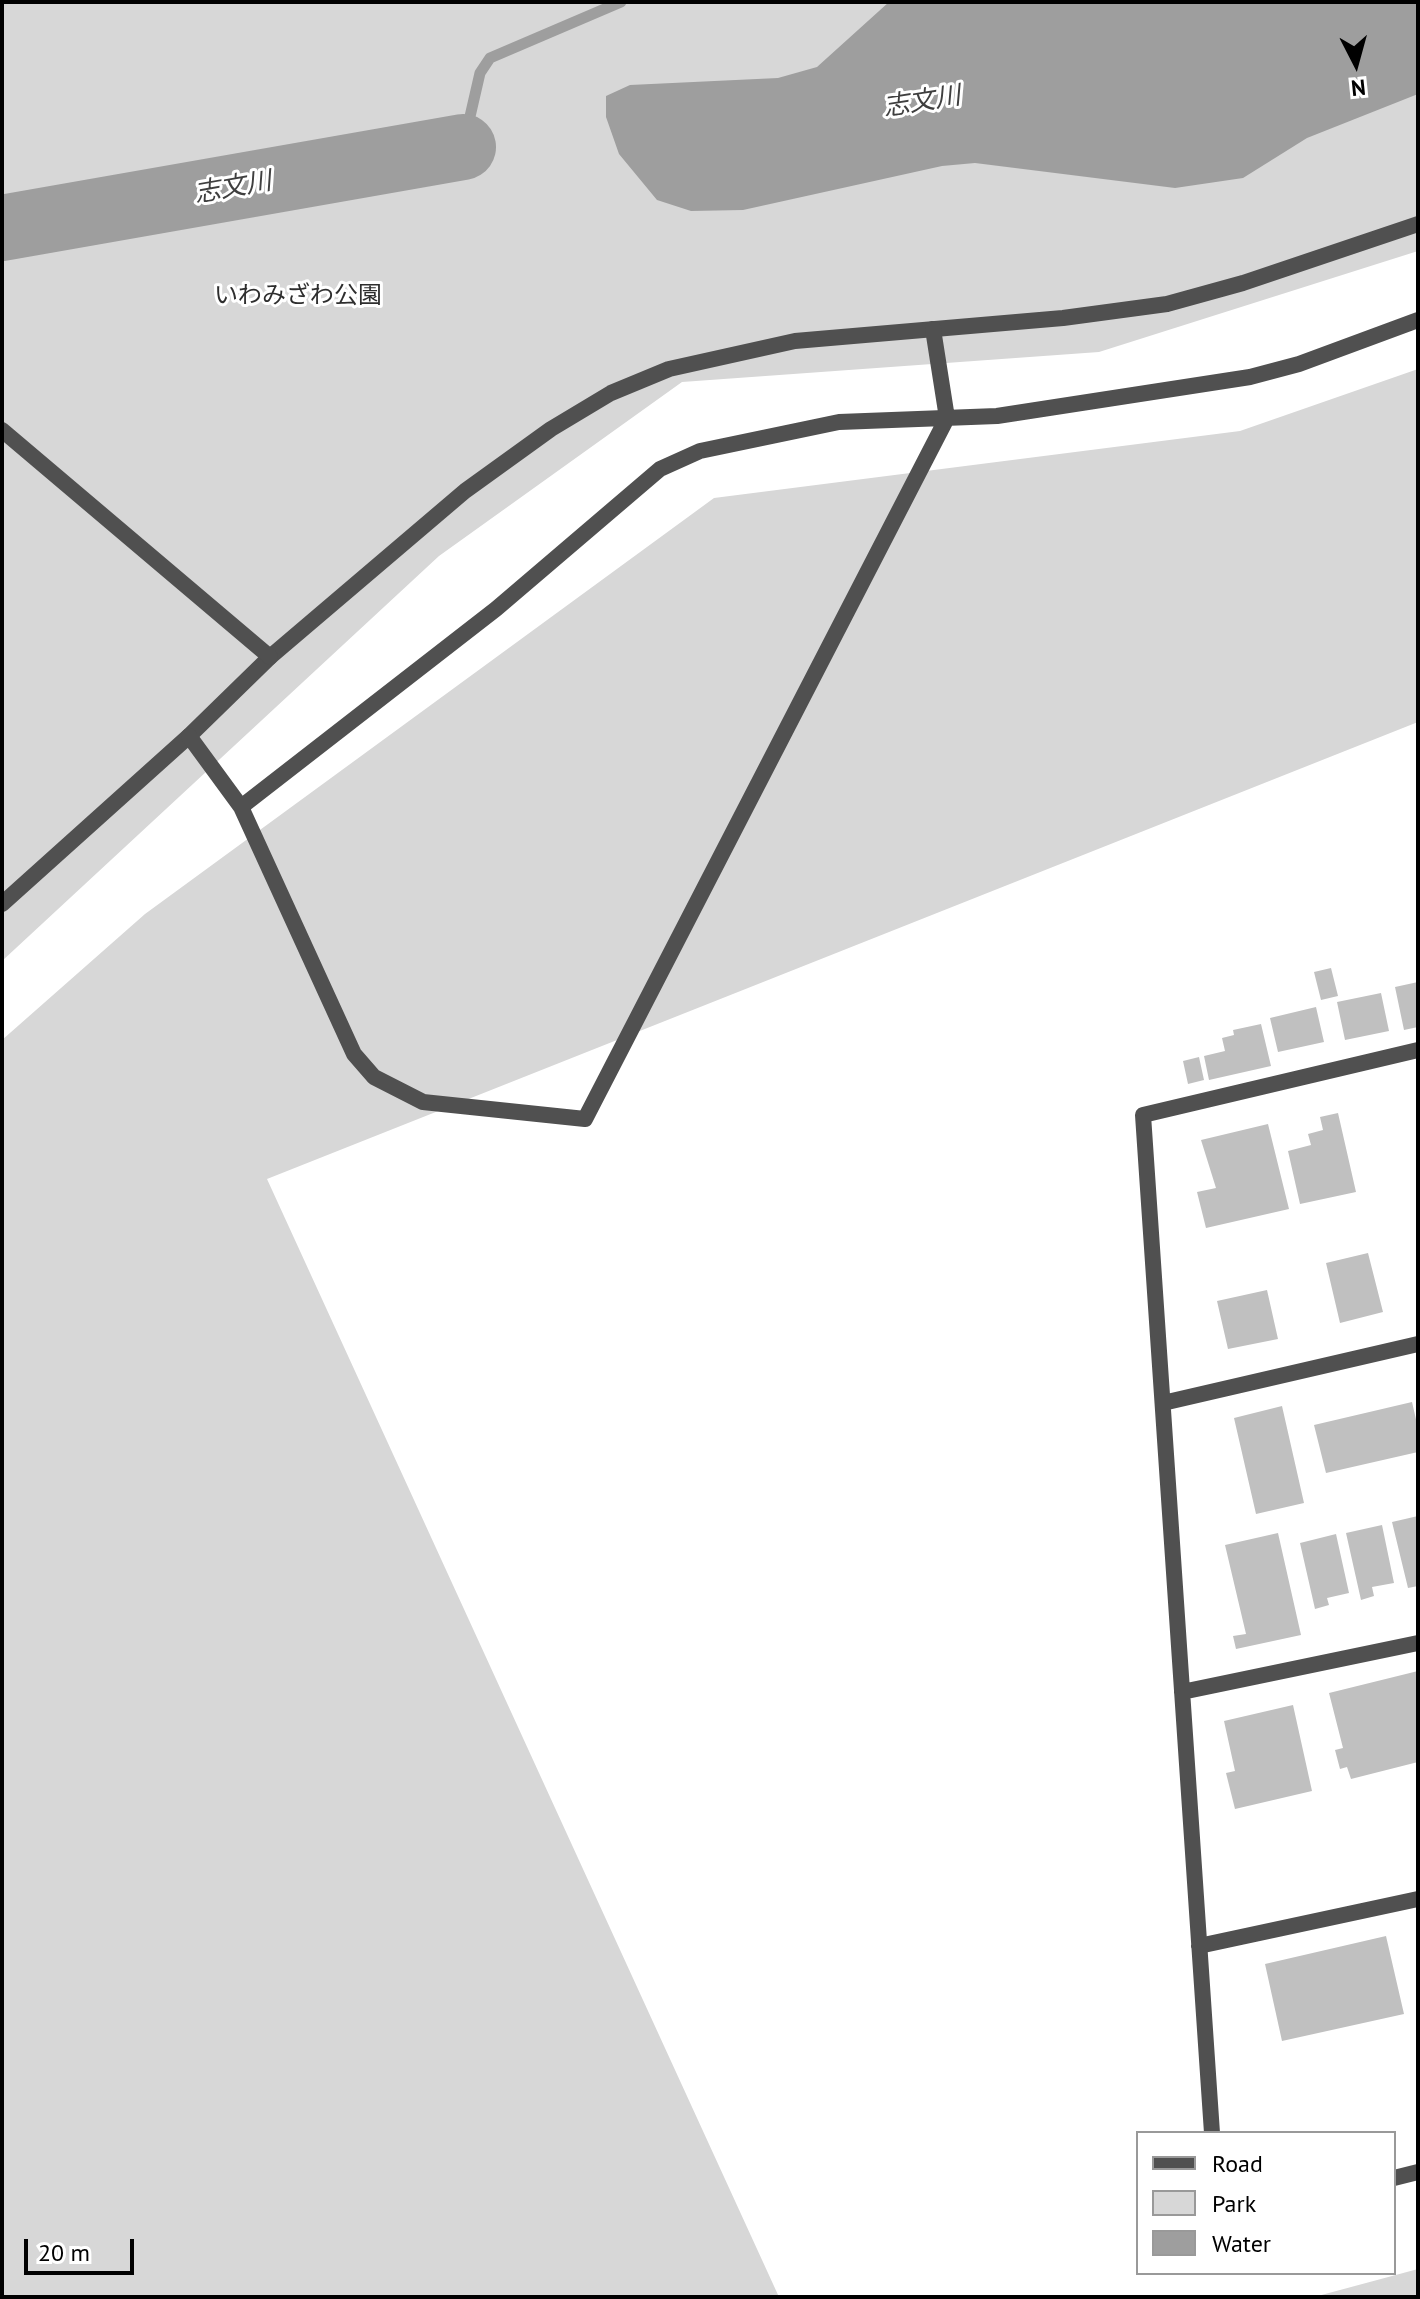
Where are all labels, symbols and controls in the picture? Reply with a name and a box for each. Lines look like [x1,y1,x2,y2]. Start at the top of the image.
north arrow [1316,24,1396,104]
text: N [1350,73,1367,103]
water label: 志文川 [881,80,963,124]
water label: 志文川 [192,166,274,210]
park label: いわみざわ公園 [214,282,382,310]
legend [1136,2131,1396,2275]
text: Road [1212,2148,1263,2179]
text: Park [1212,2188,1256,2219]
scale bar [28,2223,138,2273]
text: Water [1212,2228,1271,2259]
text: 20 m [38,2237,90,2268]

